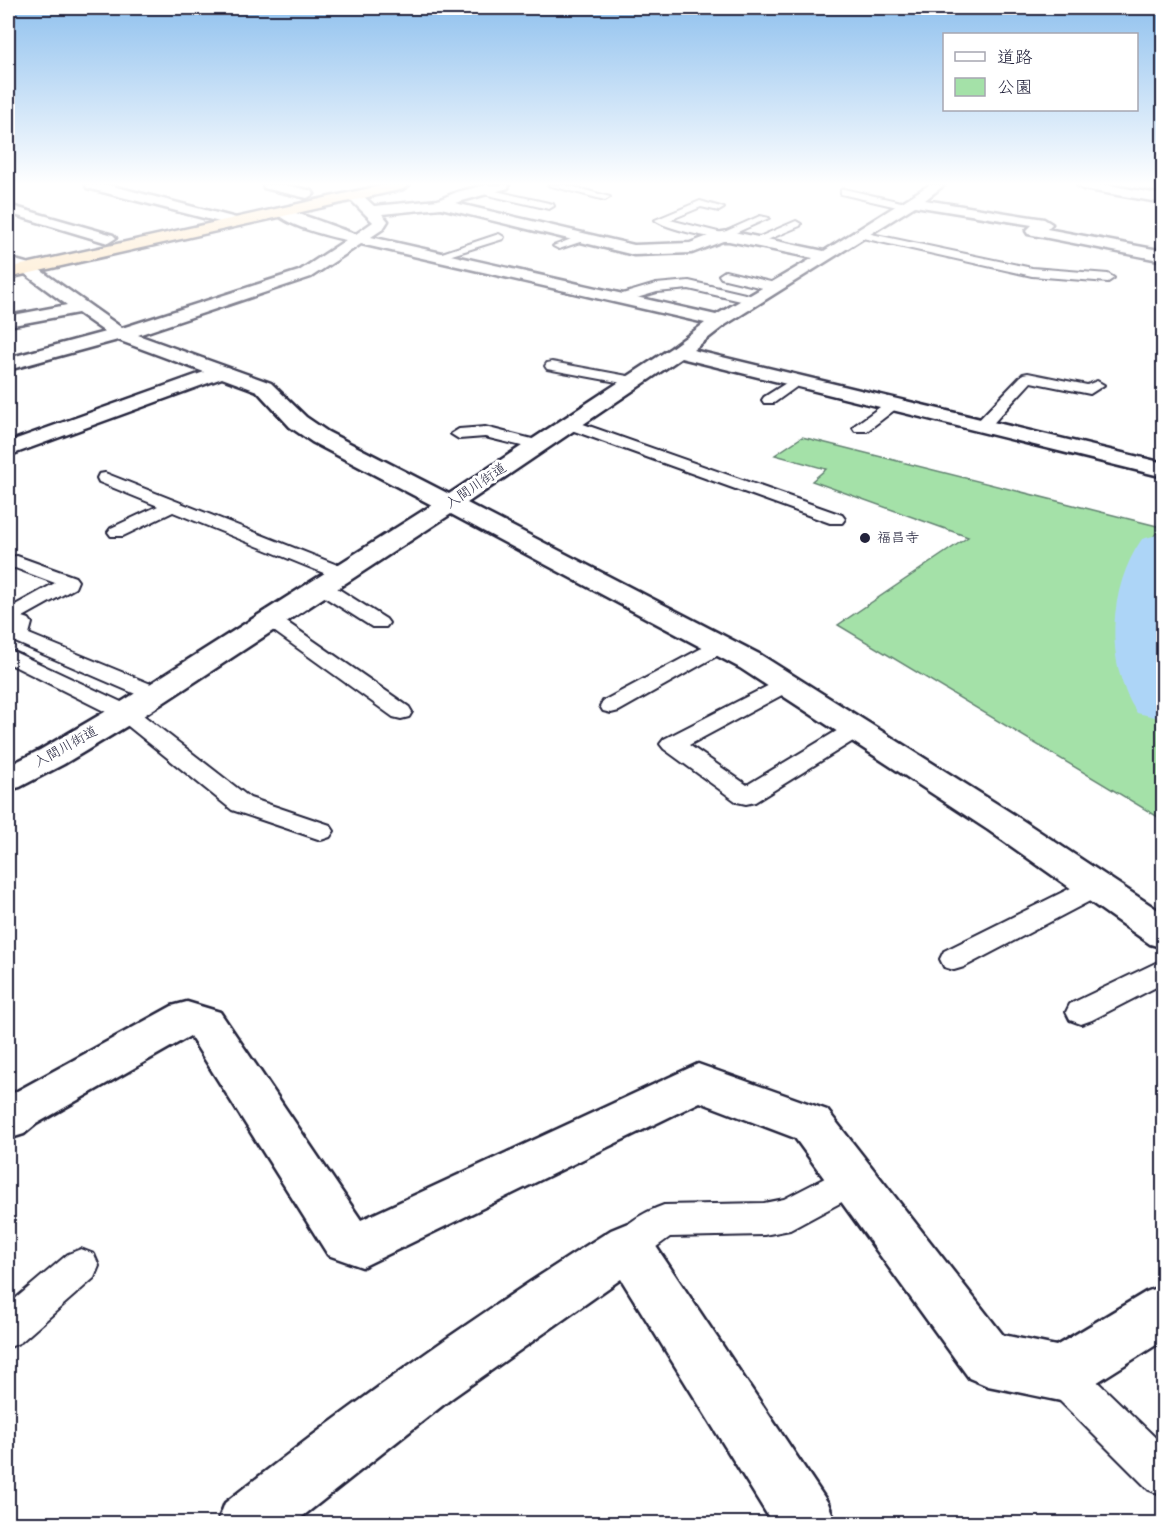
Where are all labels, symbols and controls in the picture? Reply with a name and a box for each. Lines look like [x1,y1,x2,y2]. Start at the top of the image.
legend [943,33,1138,111]
text: 道路 [997,44,1033,73]
text: 公園 [997,74,1033,103]
street label: 入間川街道 [441,457,511,515]
place label: 福昌寺 [877,527,919,549]
marker: 福昌寺 [858,531,872,545]
street label: 入間川街道 [30,720,102,774]

